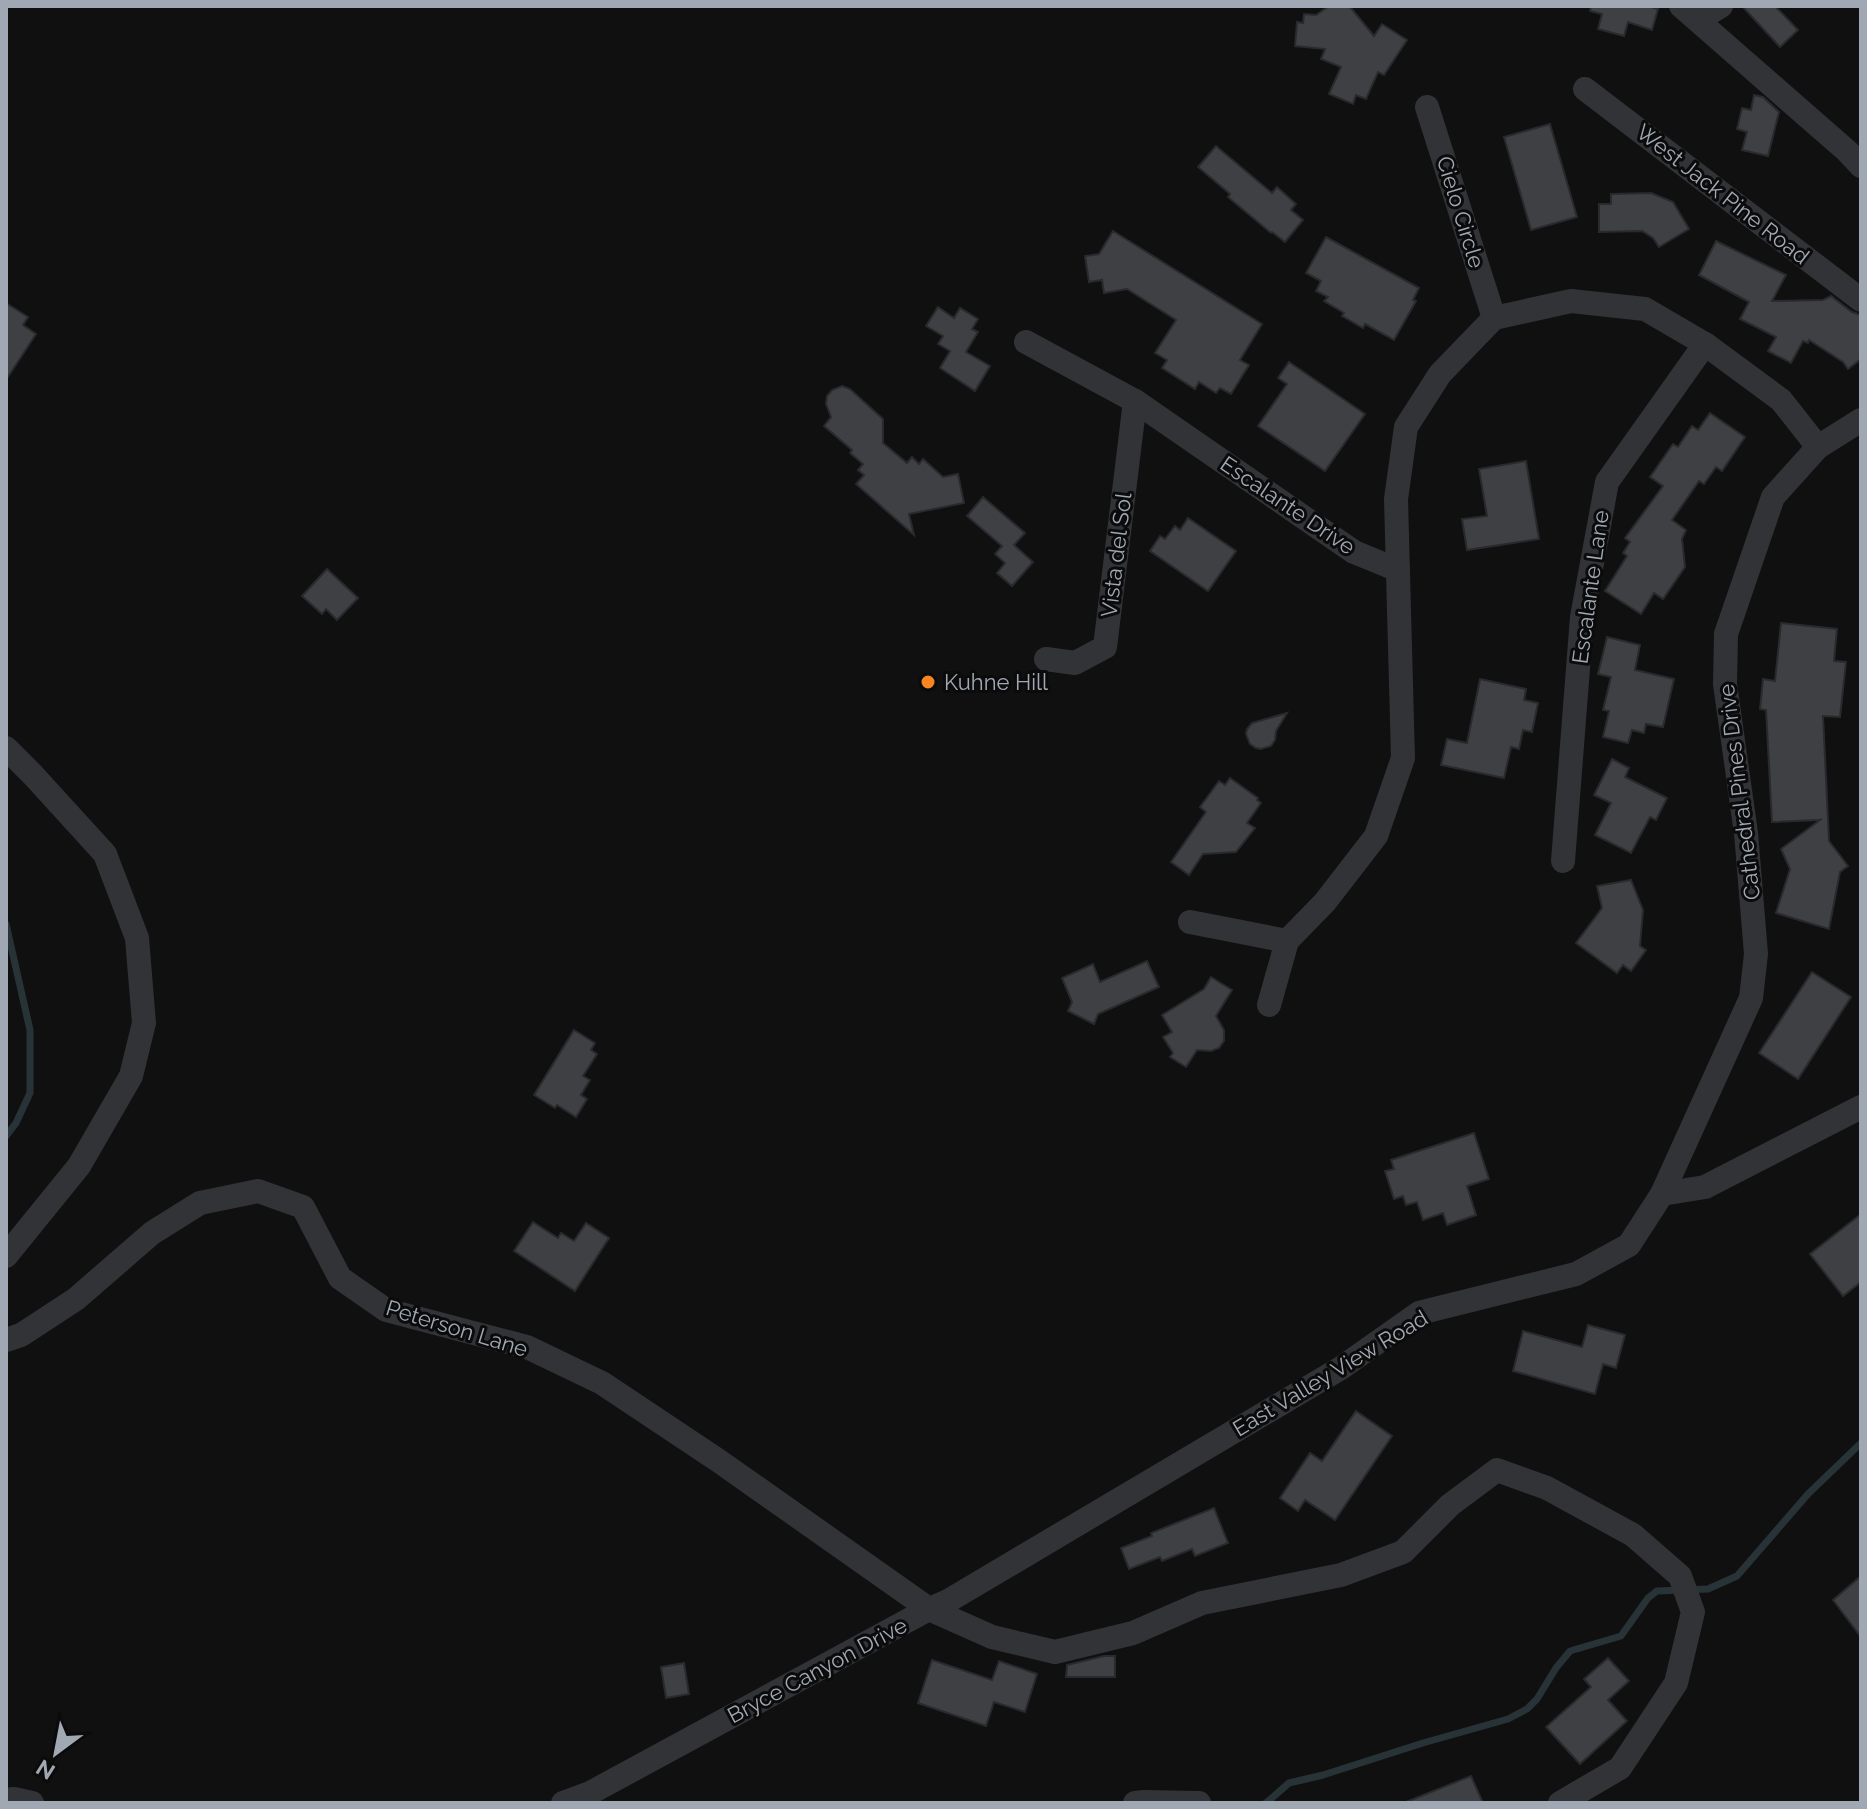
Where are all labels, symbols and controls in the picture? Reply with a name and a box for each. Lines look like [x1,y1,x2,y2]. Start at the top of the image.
street label: West Jack Pine Road [1632,119,1814,269]
street label: Cielo Circle [1432,153,1490,271]
street label: Escalante Drive [1216,450,1360,560]
street label: Vista del Sol [1095,491,1137,619]
street label: Escalante Lane [1566,508,1614,666]
place label: Kuhne Hill [944,669,1048,695]
marker: Kuhne Hill [919,673,937,691]
street label: Cathedral Pines Drive [1713,682,1765,901]
street label: Peterson Lane [383,1294,531,1362]
street label: East Valley View Road [1228,1305,1432,1441]
street label: Bryce Canyon Drive [723,1612,911,1728]
north arrow [16,1713,96,1793]
text: N [31,1754,59,1785]

